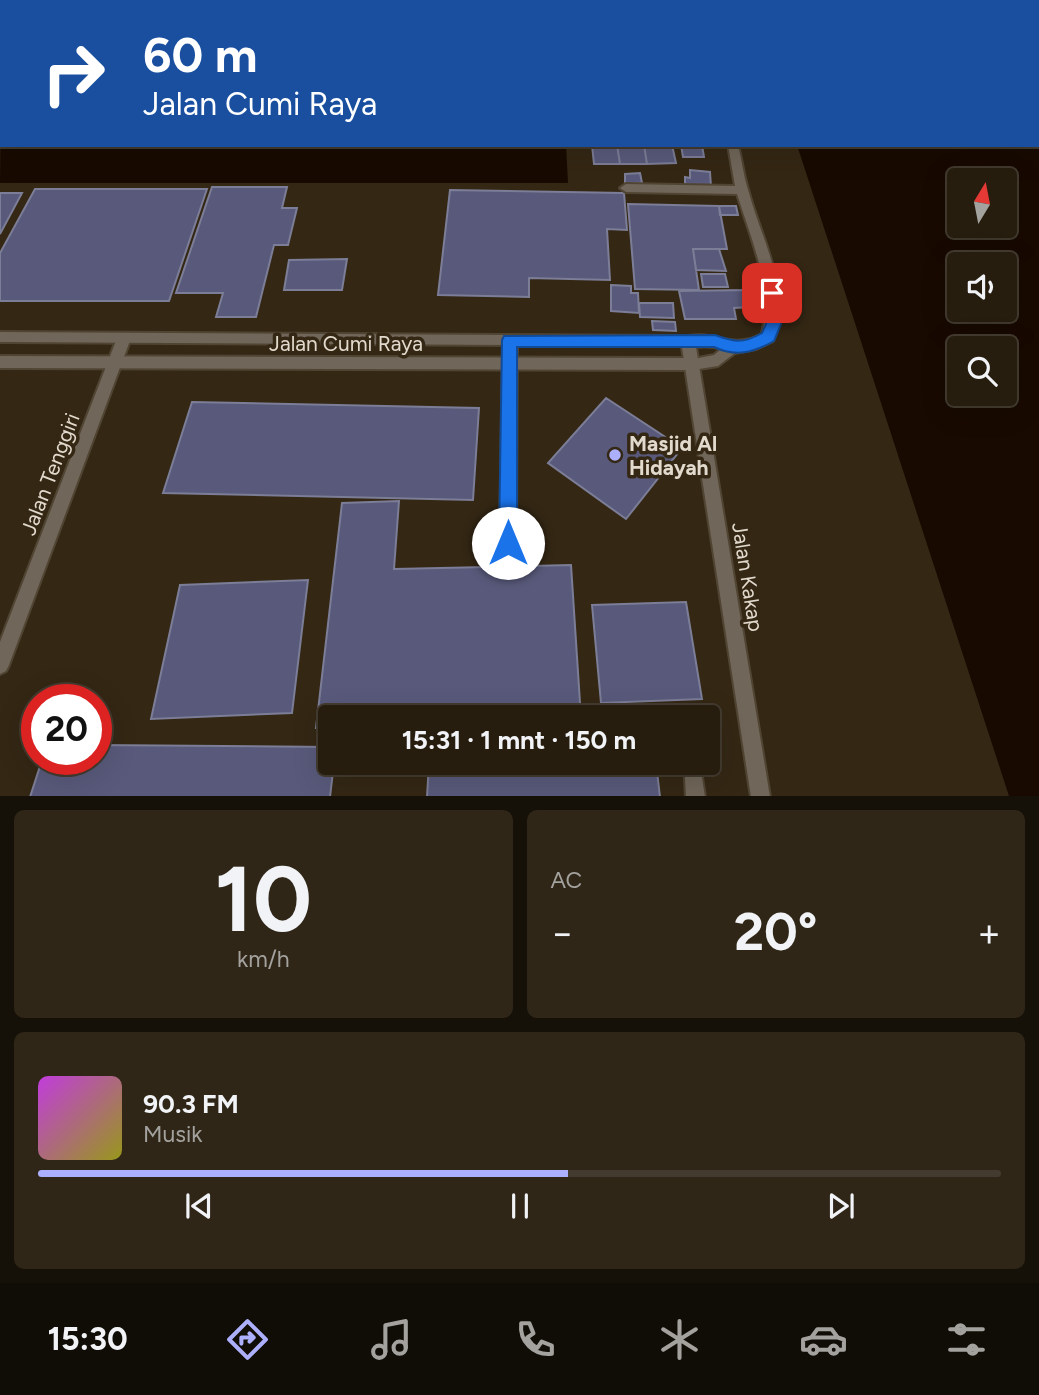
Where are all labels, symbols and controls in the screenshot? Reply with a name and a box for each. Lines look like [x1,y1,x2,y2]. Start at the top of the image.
text: 60 m [143,25,258,84]
icon: right [28,28,119,119]
text: Jalan Cumi Raya [143,85,377,123]
north arrow [947,168,1017,238]
map controls [947,168,1017,406]
button: sound [947,252,1017,322]
pin [742,263,802,323]
icon: arrive [753,274,791,312]
street label: Jalan Cumi Raya [269,331,423,356]
button: search [947,336,1017,406]
street label: Jalan Tenggiri [15,409,85,539]
place label: Masjid Al Hidayah [629,431,717,480]
marker: Masjid Al Hidayah [607,447,623,463]
position arrow [471,506,545,580]
street label: Jalan Kakap [727,521,769,633]
speed limit sign: 20 [21,684,112,775]
text: 15:31 · 1 mnt · 150 m [402,724,636,756]
text: 10 [215,845,312,954]
text: AC [551,866,582,894]
text: 20° [734,901,817,963]
text: − [551,910,574,956]
text: + [977,910,1001,956]
text: km/h [237,945,290,973]
text: 90.3 FM [143,1088,239,1120]
text: Musik [143,1120,203,1148]
icon: previous [180,1187,218,1225]
icon: pause [501,1187,539,1225]
icon: next [822,1187,860,1225]
icon: directions [223,1315,272,1364]
icon: music [367,1315,416,1364]
icon: phone [511,1315,560,1364]
icon: climate [655,1315,704,1364]
icon: car [799,1315,848,1364]
icon: filters [942,1315,991,1364]
text: 15:30 [47,1320,128,1358]

